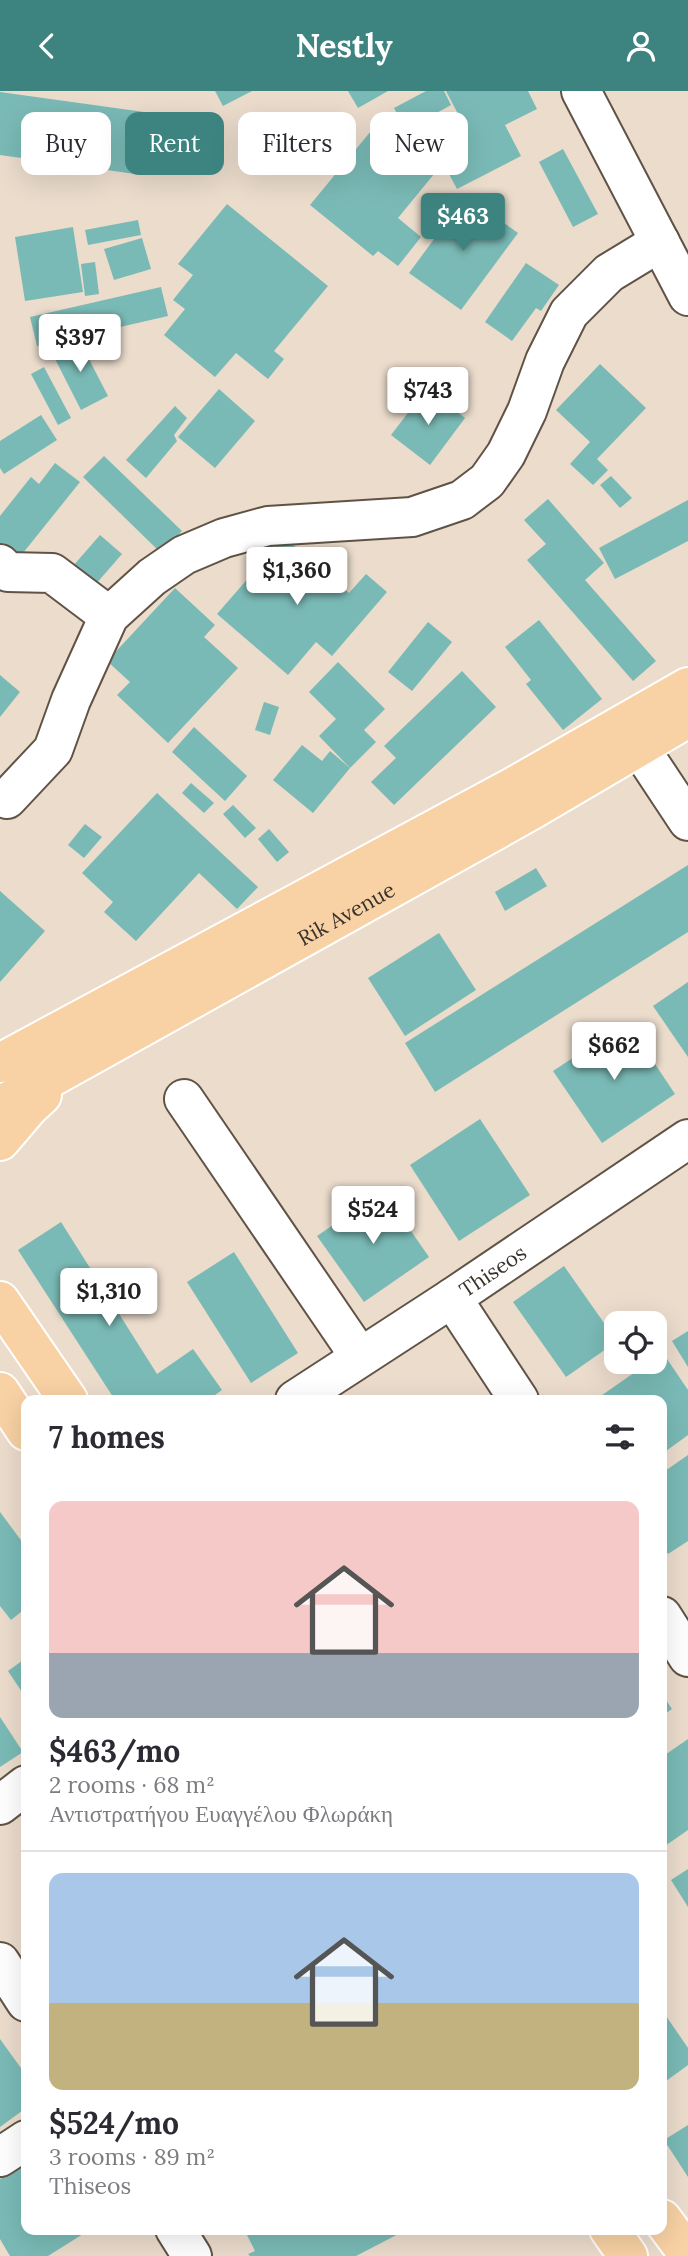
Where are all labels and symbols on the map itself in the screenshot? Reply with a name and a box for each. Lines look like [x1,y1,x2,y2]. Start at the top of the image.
pin: $463 [422,193,504,253]
pin: $397 [39,315,121,374]
pin: $743 [387,367,469,427]
pin: $1,360 [240,547,354,607]
street label: Rik Avenue [293,876,399,951]
pin: $662 [573,1023,655,1082]
pin: $524 [332,1187,414,1246]
street label: Thiseos [454,1239,531,1303]
pin: $1,310 [52,1269,166,1328]

